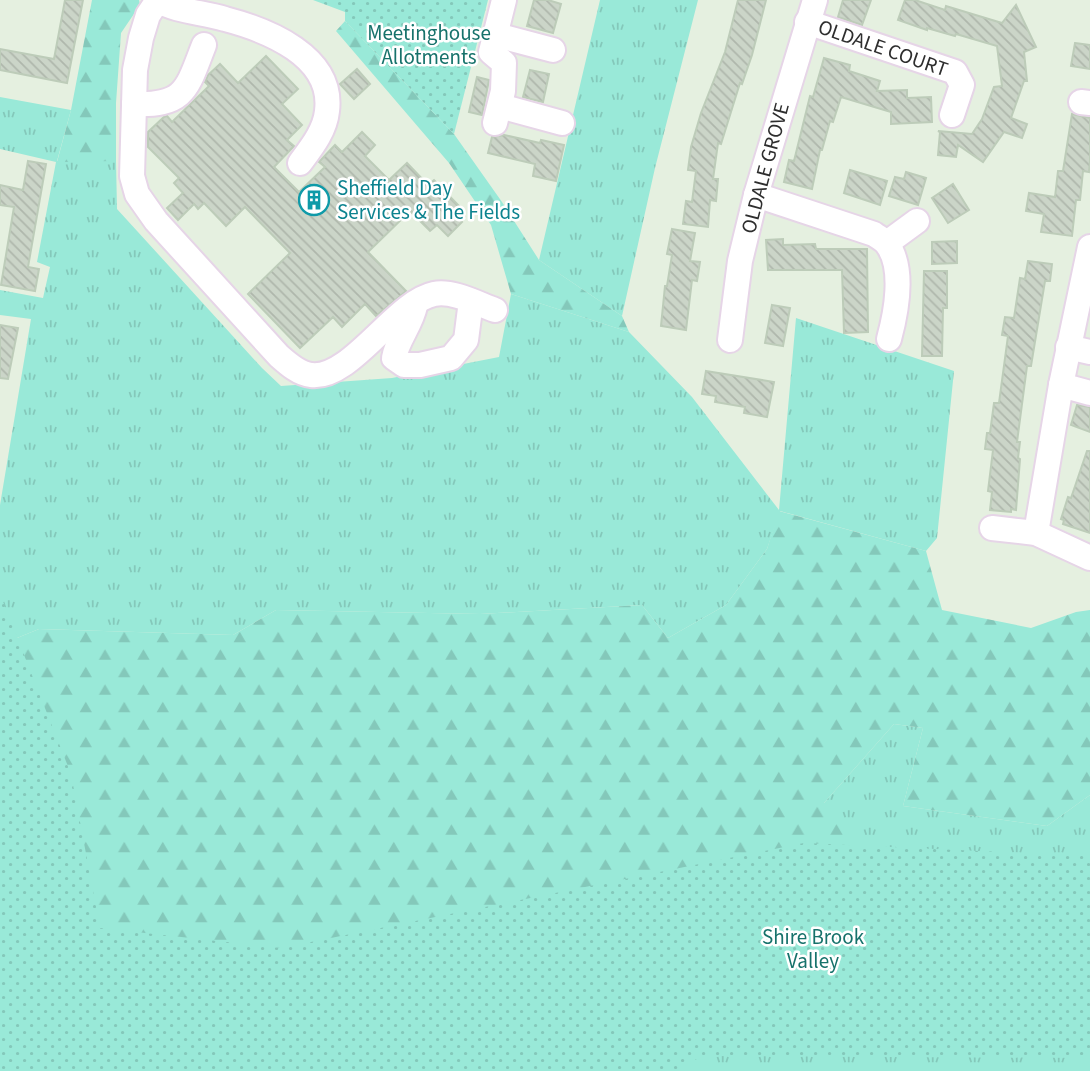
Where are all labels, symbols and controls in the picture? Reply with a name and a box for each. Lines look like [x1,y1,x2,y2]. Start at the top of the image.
street label: OLDALE COURT [814,12,952,84]
park label: Meetinghouse Allotments [367,18,491,72]
street label: OLDALE GROVE [733,99,797,237]
place label: Sheffield Day Services & The Fields [337,173,520,227]
building icon: Sheffield Day Services & The Fields [297,183,331,217]
park label: Shire Brook Valley [762,922,865,976]

